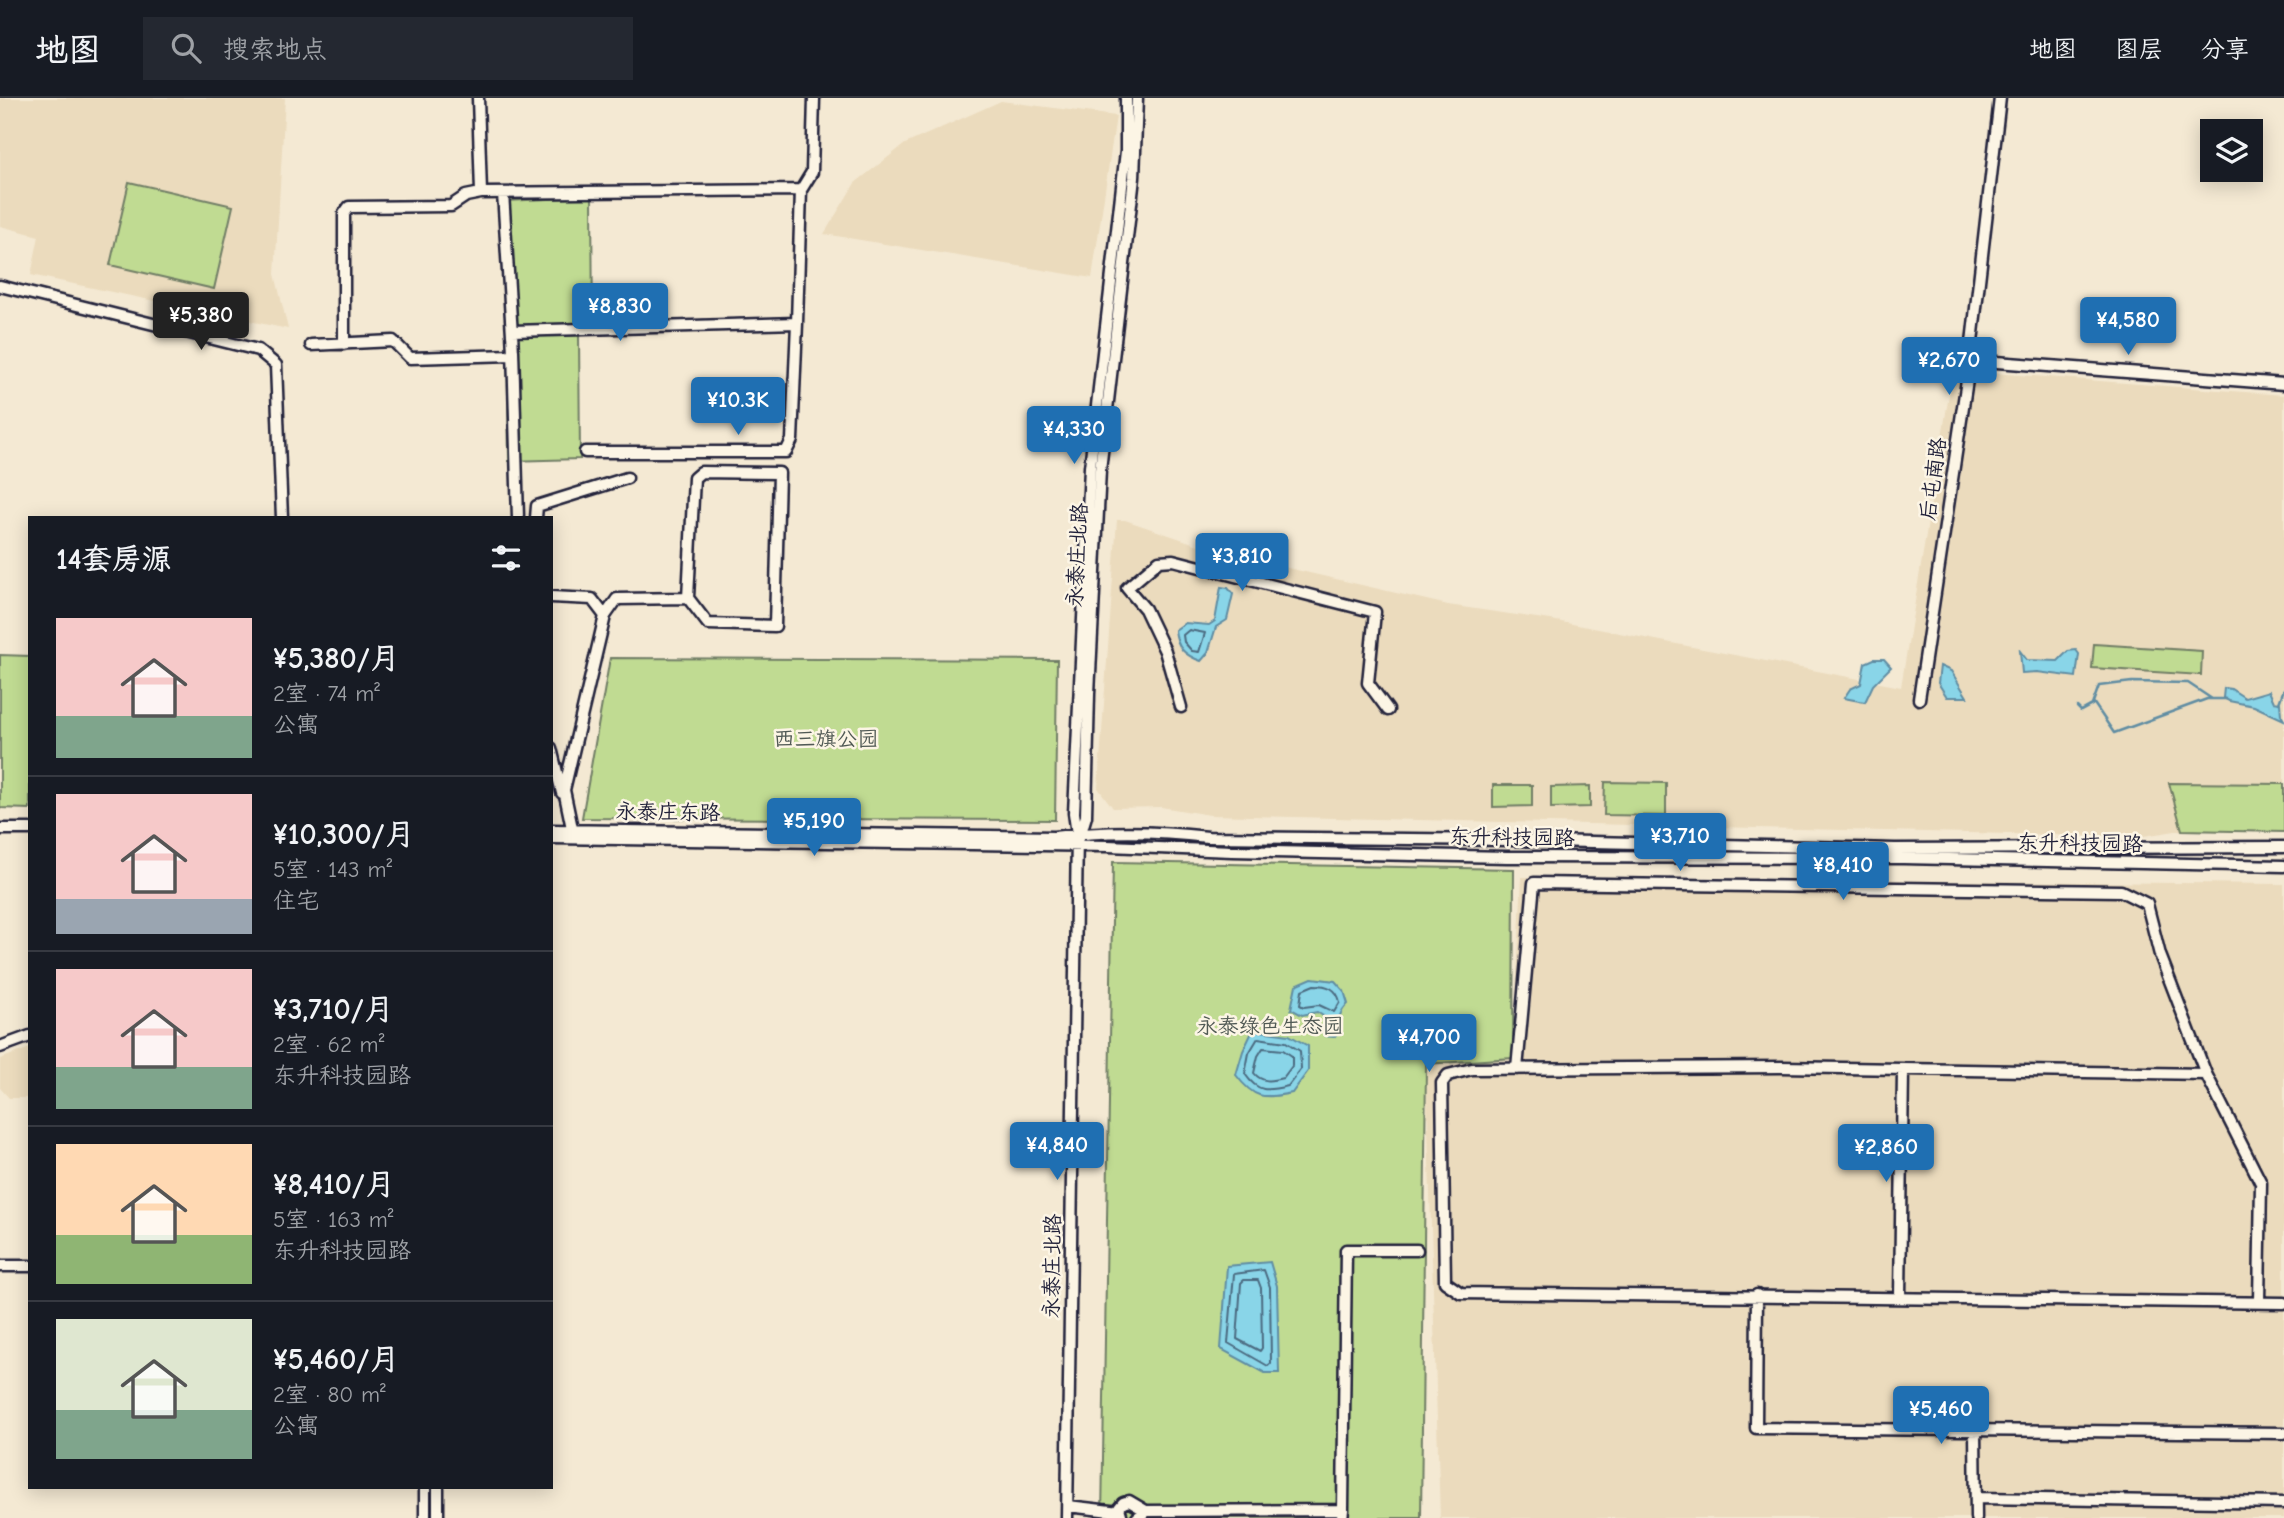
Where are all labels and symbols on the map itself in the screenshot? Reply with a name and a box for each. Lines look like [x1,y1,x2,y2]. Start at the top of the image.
pin: ¥8,830 [563,284,677,343]
pin: ¥5,380 [144,292,258,352]
pin: ¥4,580 [2071,298,2185,357]
pin: ¥2,670 [1892,338,2006,397]
pin: ¥10.3K [681,378,795,437]
pin: ¥4,330 [1017,406,1131,466]
street label: 后屯南路 [1915,436,1951,522]
street label: 永泰庄北路 [1062,502,1092,608]
pin: ¥3,810 [1185,533,1299,593]
park label: 西三旗公园 [774,727,879,751]
pin: ¥5,190 [757,798,871,858]
street label: 永泰庄东路 [615,799,721,825]
pin: ¥3,710 [1623,814,1737,873]
street label: 东升科技园路 [1449,824,1575,850]
street label: 东升科技园路 [2017,830,2143,856]
pin: ¥8,410 [1786,842,1900,902]
park label: 永泰绿色生态园 [1197,1014,1344,1038]
pin: ¥4,700 [1372,1014,1486,1074]
pin: ¥4,840 [1000,1122,1114,1182]
pin: ¥2,860 [1829,1124,1943,1184]
street label: 永泰庄北路 [1039,1213,1065,1319]
pin: ¥5,460 [1884,1386,1998,1446]

